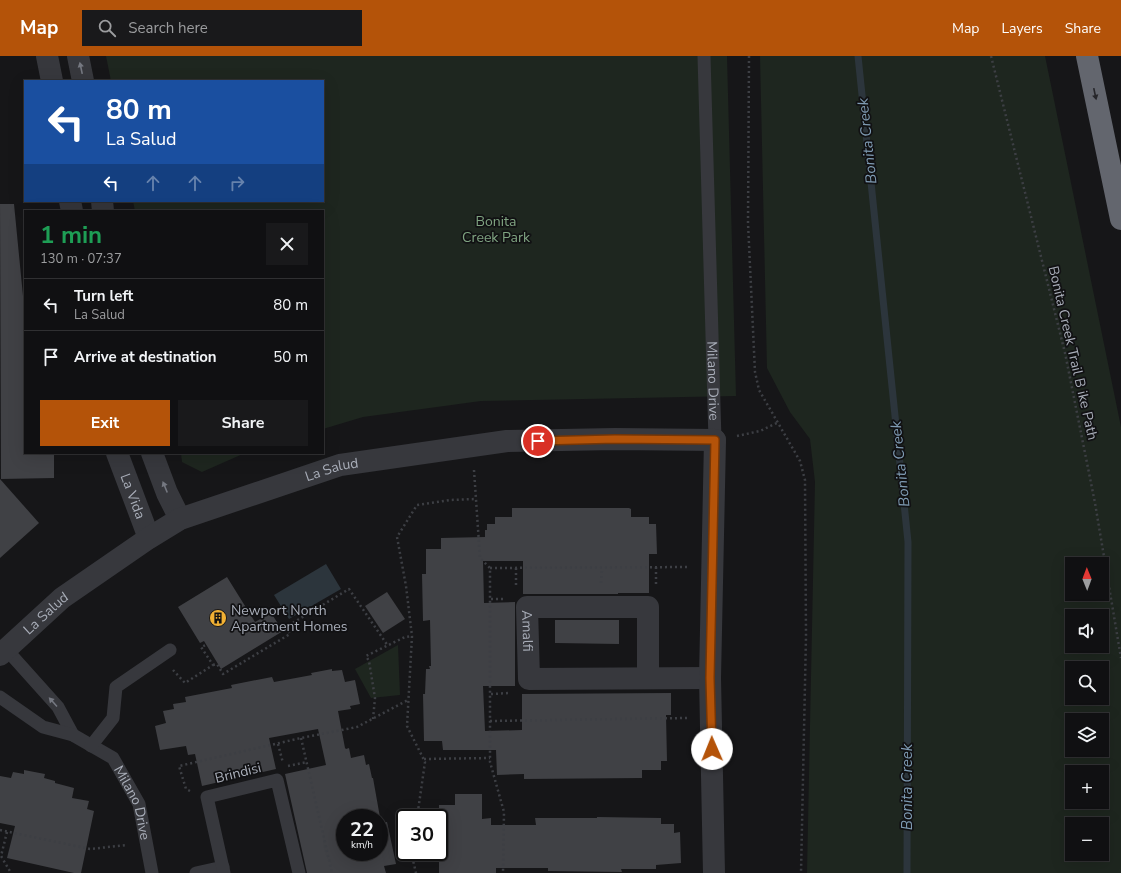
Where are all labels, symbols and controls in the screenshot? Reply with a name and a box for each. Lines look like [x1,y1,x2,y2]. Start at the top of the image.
search box [82,10,362,46]
text: Map [20,15,58,41]
icon: search [96,17,118,39]
text: Search here [128,18,208,38]
text: Map [952,19,979,38]
text: Layers [1001,19,1043,38]
text: Share [1065,19,1101,38]
one-way arrow [77,62,83,75]
one-way arrow [1092,88,1098,100]
text: 80 m [106,91,172,129]
icon: left [40,96,92,148]
water label: Bonita Creek [852,97,881,185]
text: La Salud [106,127,176,151]
icon: left [100,172,122,194]
icon: ahead [142,172,164,194]
icon: ahead [184,172,206,194]
icon: right [226,172,248,194]
park label: Bonita Creek Park [462,212,531,247]
text: 1 min [40,219,102,251]
button: close [266,223,308,265]
text: 130 m · 07:37 [40,250,122,268]
street label: Bonita Creek Trail B ike Path [1044,264,1102,442]
text: Turn left [74,286,133,306]
icon: left [40,294,62,316]
text: 80 m [273,295,308,315]
text: La Salud [74,306,125,324]
street label: Milano Drive [703,341,724,421]
icon: arrive [40,346,62,368]
text: Arrive at destination [74,347,217,367]
text: 50 m [273,347,308,367]
button: Exit [40,400,170,446]
button: Share [178,400,308,446]
water label: Bonita Creek [885,420,914,508]
pin [521,424,555,458]
icon: arrive [527,430,549,452]
street label: La Salud [302,453,359,486]
street label: La Vida [116,471,150,521]
one-way arrow [161,480,167,492]
north arrow [1065,557,1109,601]
map controls [1065,557,1109,861]
street label: La Salud [19,587,72,639]
place label: Newport North Apartment Homes [231,601,348,636]
building icon: Newport North Apartment Homes [208,608,228,628]
button: sound [1065,609,1109,653]
street label: Amalfi [518,610,538,652]
button: search [1065,661,1109,705]
one-way arrow [49,697,58,706]
button: layers [1065,713,1109,757]
position arrow [691,728,733,770]
water label: Bonita Creek [897,743,917,830]
street label: Brindisi [213,758,263,788]
street label: Milano Drive [109,762,155,841]
button: + [1065,765,1109,809]
speed limit sign: 30 [396,809,448,861]
text: 22 [350,816,374,843]
button: − [1065,817,1109,861]
text: km/h [351,838,373,852]

